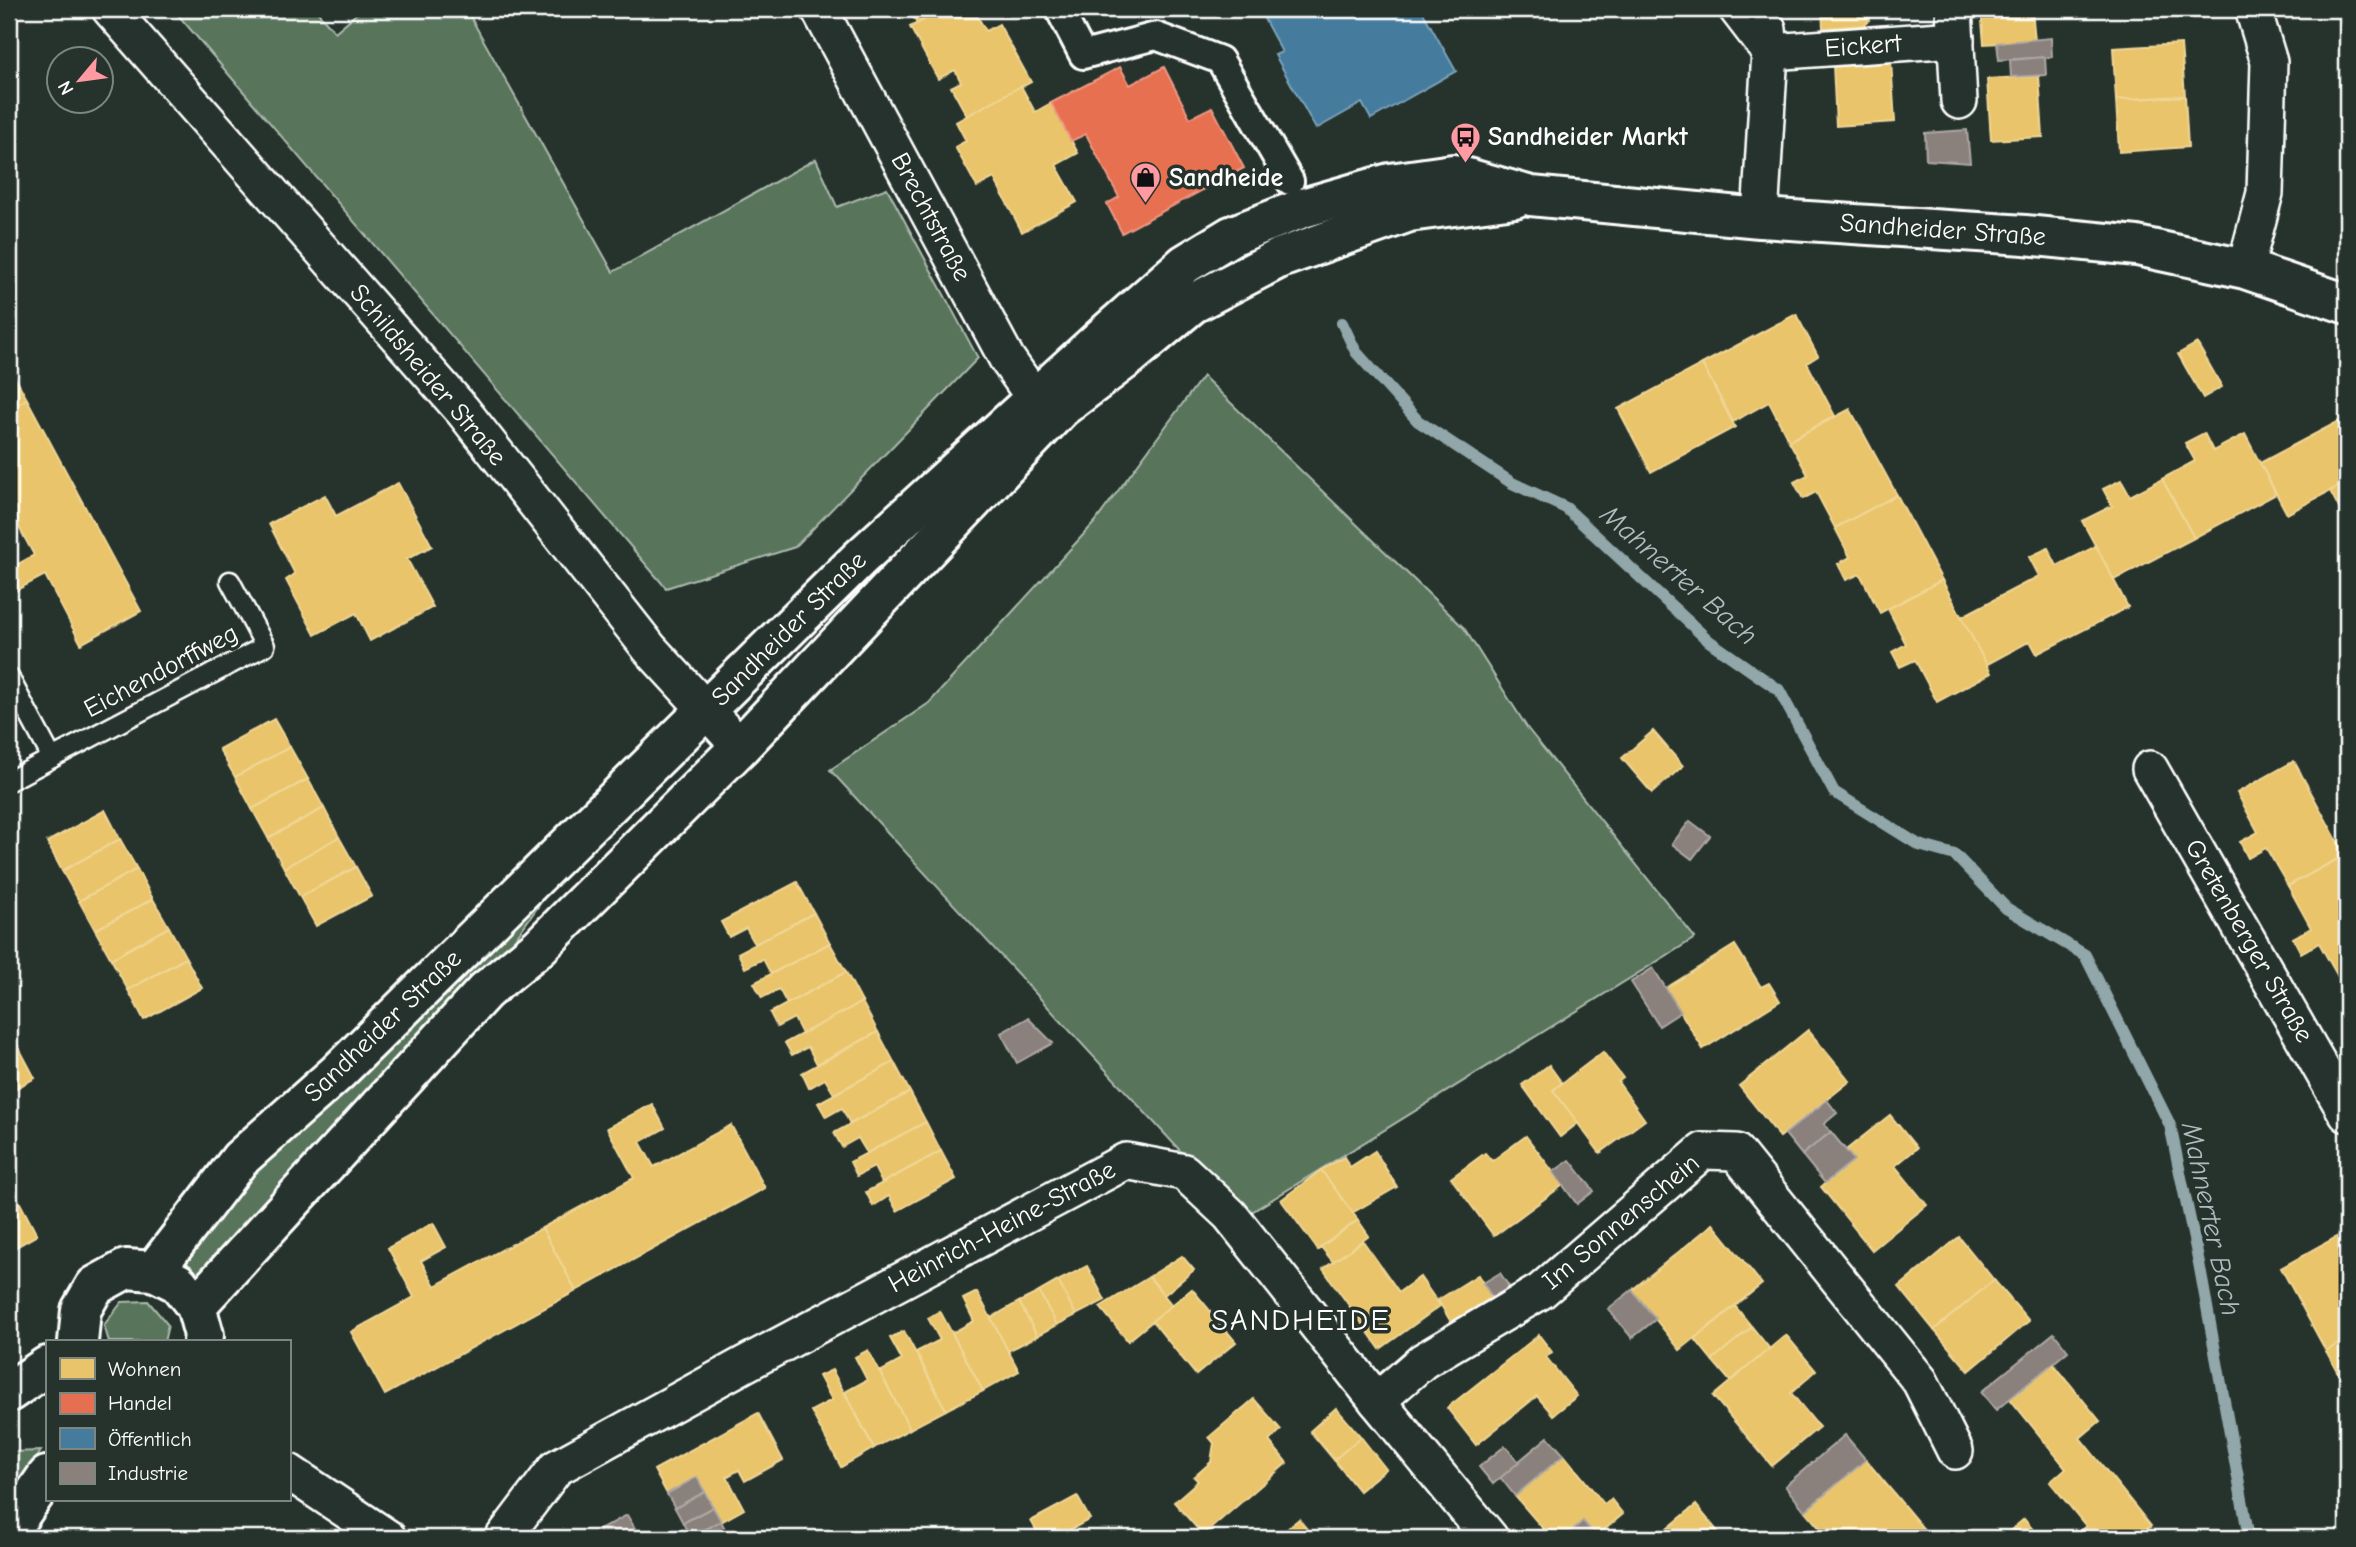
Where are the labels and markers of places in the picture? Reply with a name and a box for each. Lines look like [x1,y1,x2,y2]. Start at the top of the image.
bus stop icon: Sandheider Markt [1448,120,1482,164]
place label: Sandheider Markt [1488,122,1688,152]
shop icon: Sandheide [1129,161,1163,205]
place label: Sandheide [1169,163,1283,193]

